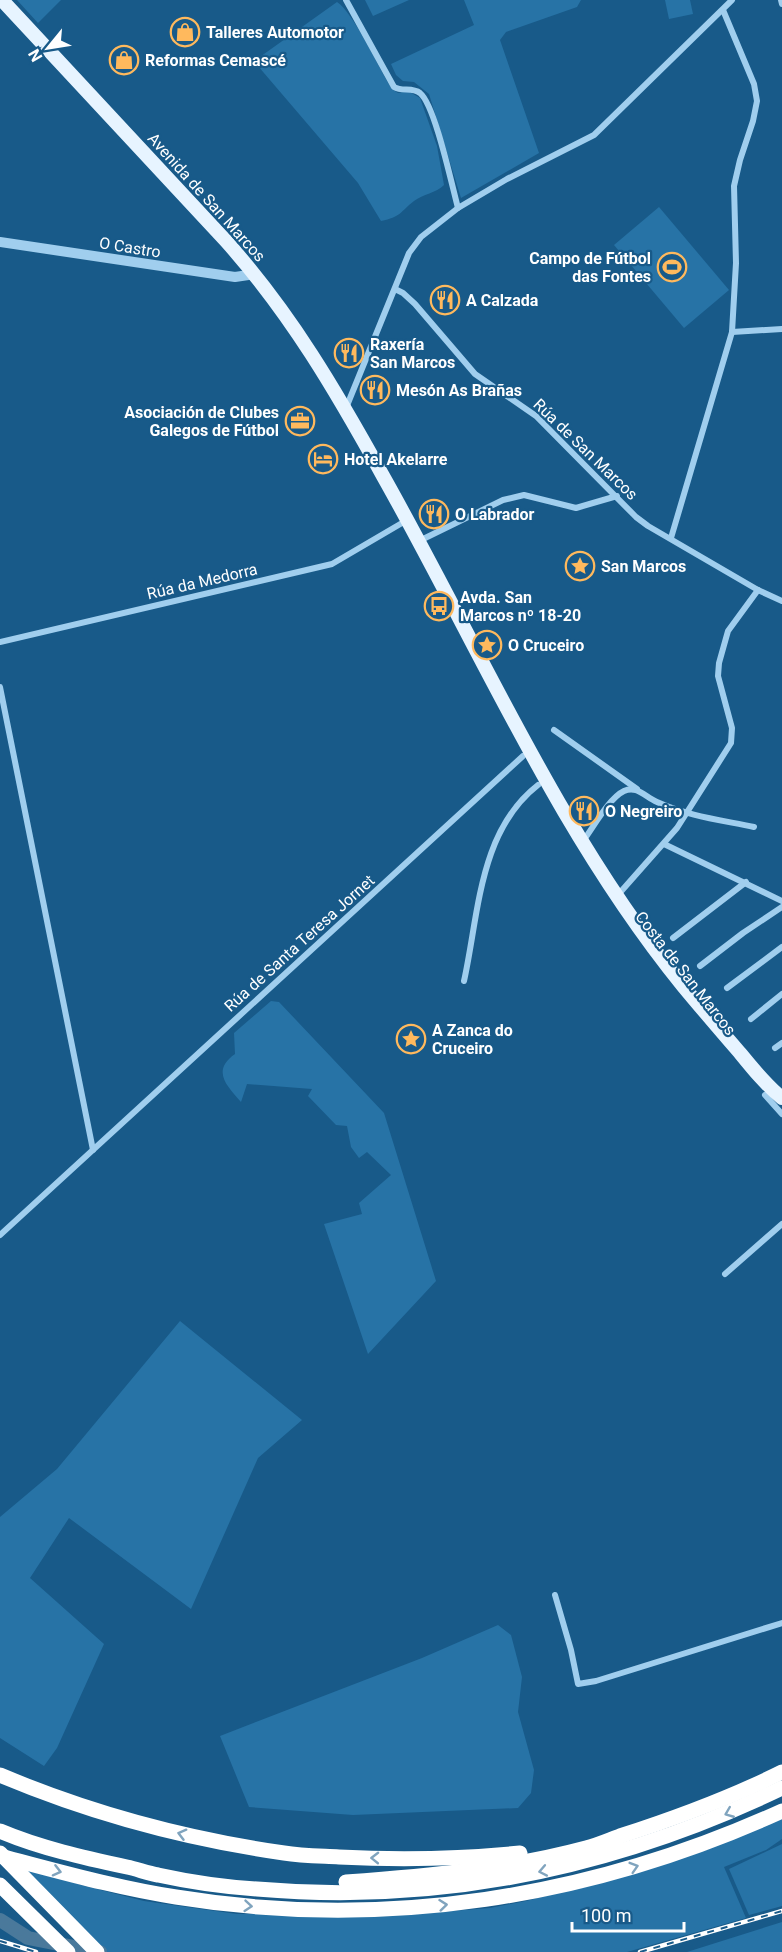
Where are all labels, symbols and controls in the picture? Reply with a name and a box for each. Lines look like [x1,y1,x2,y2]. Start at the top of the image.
shop icon: Talleres Automotor [169,16,201,48]
north arrow [18,18,78,78]
place label: Talleres Automotor [206,23,344,42]
shop icon: Reformas Cemascé [108,44,140,76]
text: N [24,46,46,65]
place label: Reformas Cemascé [145,51,286,70]
street label: Avenida de San Marcos [144,129,269,266]
street label: O Castro [98,233,162,262]
place label: Campo de Fútbol das Fontes [529,249,651,286]
sports icon: Campo de Fútbol das Fontes [656,251,688,283]
restaurant icon: A Calzada [429,284,461,316]
place label: A Calzada [466,291,539,310]
place label: Raxería San Marcos [370,335,455,372]
restaurant icon: Raxería San Marcos [333,337,365,369]
restaurant icon: Mesón As Brañas [359,374,391,406]
place label: Mesón As Brañas [396,381,522,400]
street label: Rúa de San Marcos [530,395,642,504]
place label: Asociación de Clubes Galegos de Fútbol [124,403,279,440]
office icon: Asociación de Clubes Galegos de Fútbol [284,405,316,437]
hotel icon: Hotel Akelarre [307,443,339,475]
place label: Hotel Akelarre [344,450,448,469]
restaurant icon: O Labrador [418,498,450,530]
place label: O Labrador [455,505,534,524]
place icon: San Marcos [564,550,596,582]
place label: San Marcos [601,557,686,576]
street label: Rúa da Medorra [145,560,259,603]
place label: Avda. San Marcos nº 18-20 [460,588,581,625]
bus stop icon: Avda. San Marcos nº 18-20 [423,590,455,622]
place icon: O Cruceiro [471,629,503,661]
place label: O Cruceiro [508,636,584,655]
restaurant icon: O Negreiro [568,795,600,827]
place label: O Negreiro [605,802,682,821]
street label: Rúa de Santa Teresa Jornet [220,871,378,1016]
street label: Costa de San Marcos [631,908,740,1039]
place label: A Zanca do Cruceiro [432,1021,513,1058]
place icon: A Zanca do Cruceiro [395,1023,427,1055]
one-way arrow [724,1806,735,1818]
one-way arrow [177,1829,188,1841]
one-way arrow [371,1852,380,1864]
one-way arrow [628,1862,639,1874]
one-way arrow [51,1863,61,1876]
one-way arrow [539,1864,549,1877]
scale bar [572,1895,684,1933]
one-way arrow [244,1899,253,1912]
one-way arrow [438,1899,447,1912]
text: 100 m [581,1905,632,1926]

